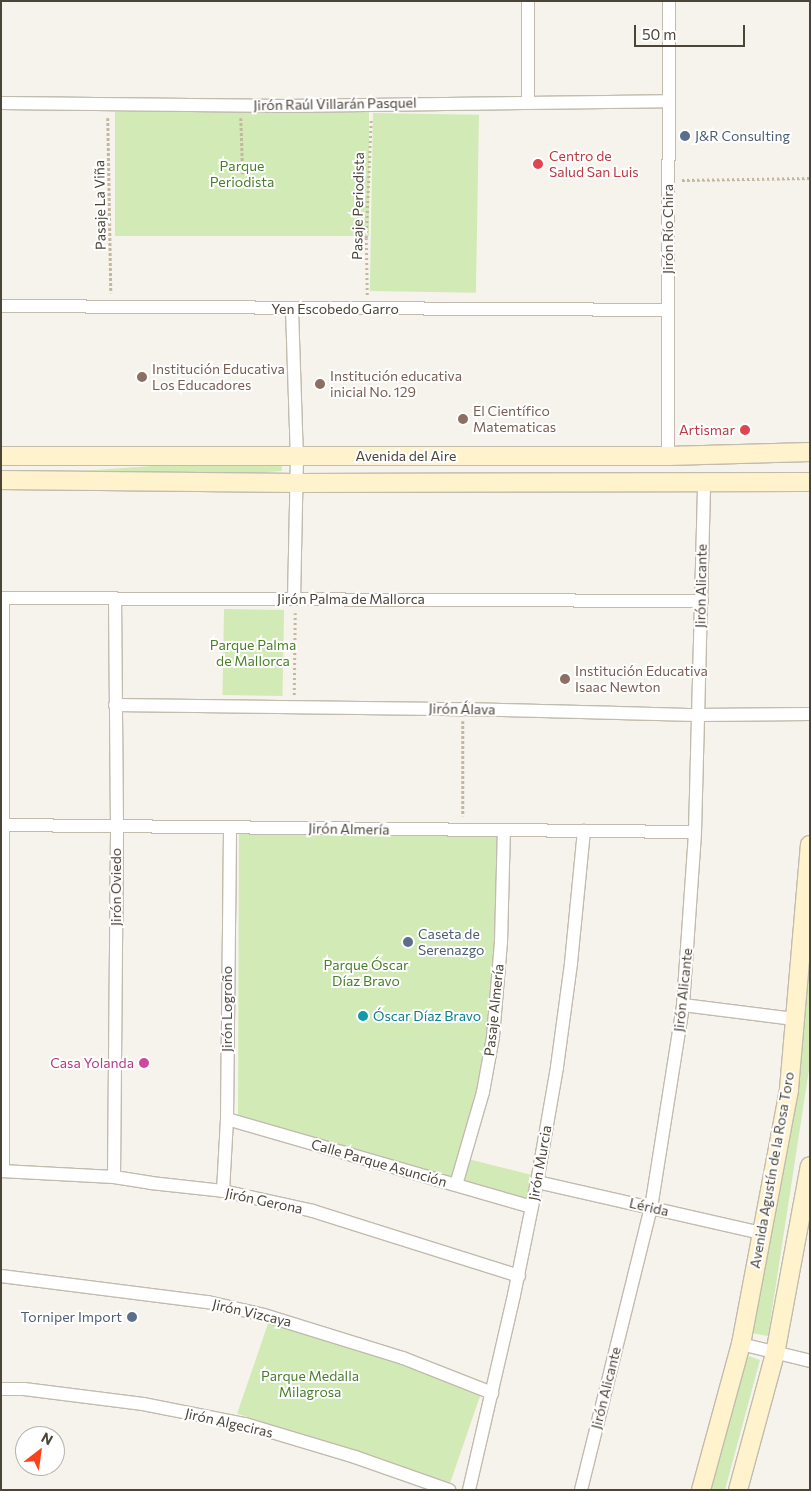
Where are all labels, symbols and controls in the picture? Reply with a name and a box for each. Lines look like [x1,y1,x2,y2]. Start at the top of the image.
scale bar [636,15,747,47]
text: 50 m [642,25,676,43]
street label: Jirón Raúl Villarán Pasquel [253,94,417,114]
place label: J&R Consulting [695,128,790,144]
marker: J&R Consulting [679,130,691,142]
place label: Centro de Salud San Luis [549,148,639,180]
street label: Pasaje Periodista [349,152,367,260]
marker: Centro de Salud San Luis [531,157,545,171]
park label: Parque Periodista [210,158,274,190]
street label: Pasaje La Viña [91,160,109,250]
street label: Jirón Río Chira [660,184,676,274]
street label: Yen Escobedo Garro [271,301,399,317]
place label: Institución Educativa Los Educadores [152,361,285,394]
place label: Institución educativa inicial No. 129 [330,368,462,401]
marker: Institución Educativa Los Educadores [136,371,148,383]
marker: Institución educativa inicial No. 129 [314,378,326,390]
place label: El Científico Matematicas [473,403,556,436]
marker: El Científico Matematicas [457,413,469,425]
place label: Artismar [679,422,735,438]
marker: Artismar [739,424,751,436]
street label: Avenida del Aire [356,448,456,464]
street label: Jirón Alicante [692,544,710,628]
street label: Jirón Palma de Mallorca [277,591,425,607]
park label: Parque Palma de Mallorca [210,637,296,670]
place label: Institución Educativa Isaac Newton [575,663,708,696]
marker: Institución Educativa Isaac Newton [559,673,571,685]
street label: Jirón Álava [428,700,496,718]
street label: Jirón Almería [308,820,390,838]
street label: Jirón Oviedo [108,848,124,926]
place label: Caseta de Serenazgo [418,926,484,959]
marker: Caseta de Serenazgo [402,936,414,948]
street label: Jirón Alicante [670,947,696,1033]
park label: Parque Óscar Díaz Bravo [323,957,409,990]
street label: Pasaje Almería [481,963,507,1057]
street label: Jirón Logroño [219,966,235,1052]
place label: Óscar Díaz Bravo [373,1008,481,1024]
marker: Óscar Díaz Bravo [357,1010,369,1022]
place label: Casa Yolanda [50,1055,134,1071]
marker: Casa Yolanda [138,1057,150,1069]
street label: Avenida Agustín de la Rosa Toro [746,1070,798,1270]
street label: Jirón Murcia [525,1124,555,1202]
street label: Calle Parque Asunción [309,1136,449,1190]
street label: Jirón Gerona [224,1185,304,1217]
street label: Lérida [628,1194,670,1220]
street label: Jirón Vizcaya [211,1296,293,1330]
place label: Torniper Import [20,1309,122,1325]
marker: Torniper Import [126,1311,138,1323]
street label: Jirón Alicante [588,1345,624,1431]
park label: Parque Medalla Milagrosa [261,1368,359,1400]
street label: Jirón Algeciras [183,1405,275,1441]
north arrow [15,1426,65,1476]
text: N [38,1428,56,1448]

